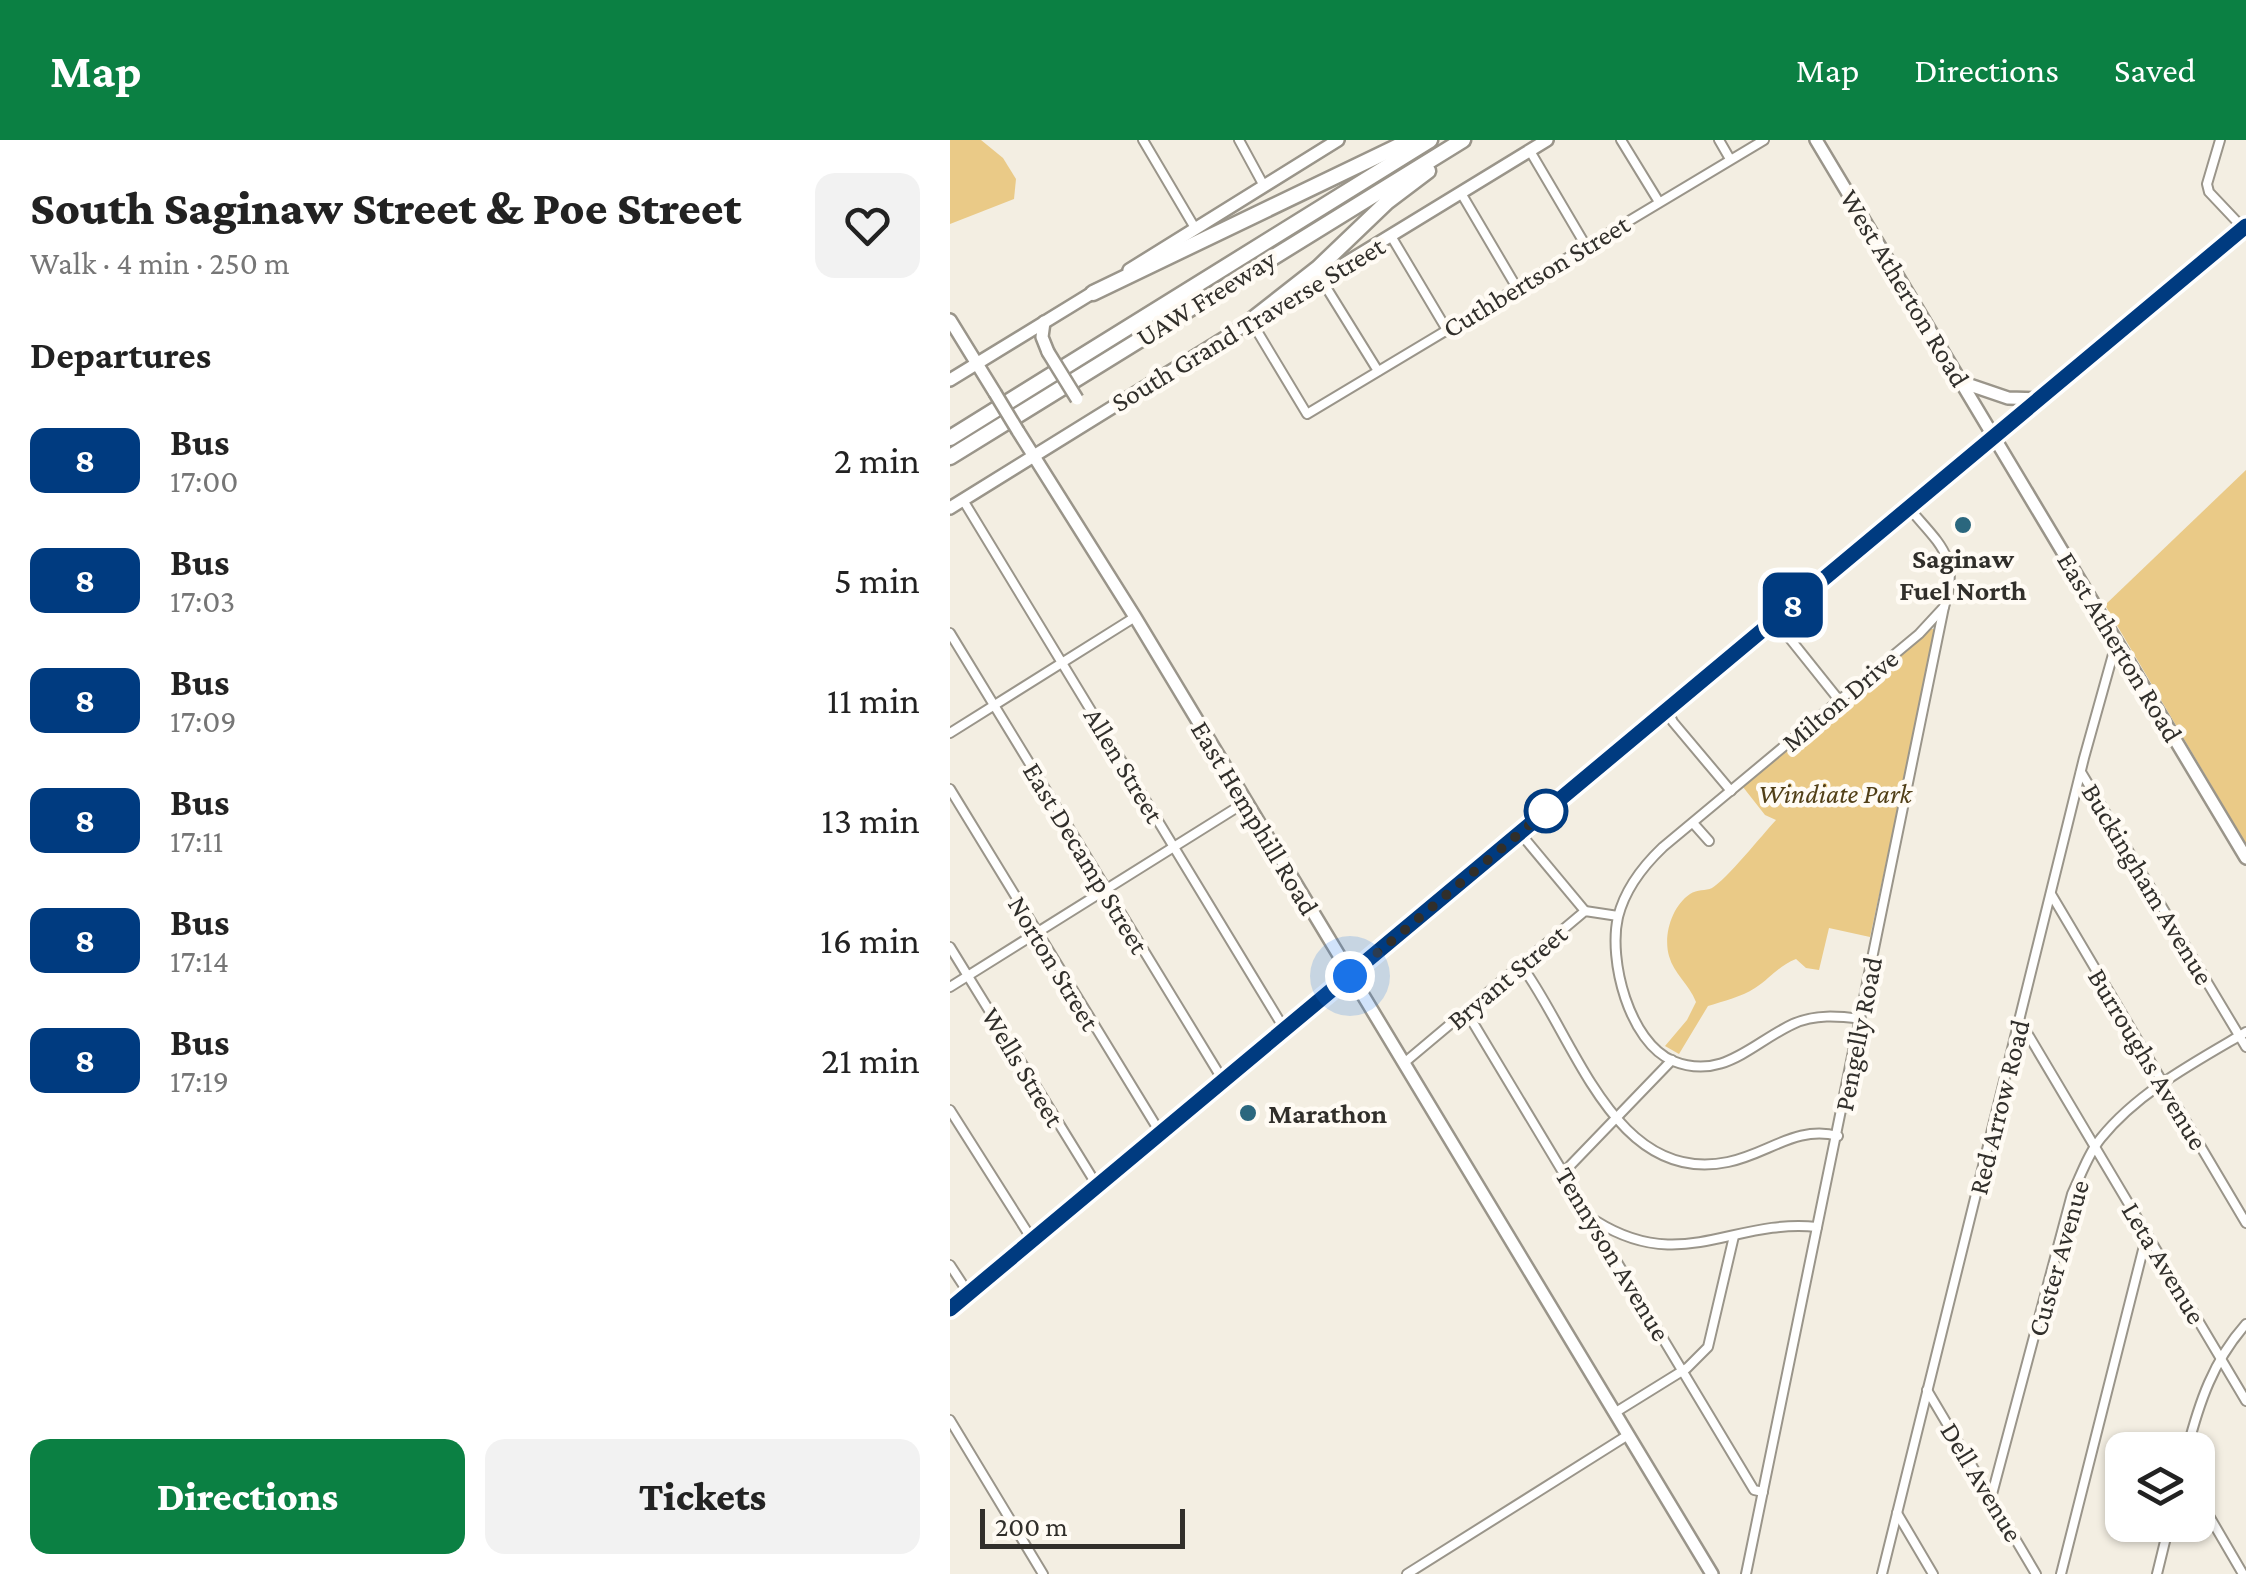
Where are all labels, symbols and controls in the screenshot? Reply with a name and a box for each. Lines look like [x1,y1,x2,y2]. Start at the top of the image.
text: Map [50,44,142,97]
text: Map [1796,51,1859,90]
text: Directions [1914,51,2059,90]
text: Saved [2114,51,2196,90]
button: heart [815,173,920,278]
text: South Saginaw Street & Poe Street [30,181,741,234]
street label: West Atherton Road [1834,184,1976,392]
street label: Cuthbertson Street [1437,208,1635,344]
street label: South Grand Traverse Street [1106,230,1391,418]
street label: UAW Freeway [1131,242,1282,353]
text: Walk · 4 min · 250 m [30,245,290,281]
text: Departures [30,334,211,376]
text: Bus [170,421,229,463]
text: 2 min [834,439,920,481]
text: 8 [75,441,95,480]
text: 17:00 [170,463,238,499]
marker: Saginaw Fuel North [1952,514,1974,536]
text: Bus [170,541,229,583]
place label: Saginaw Fuel North [1899,543,2027,606]
street label: East Atherton Road [2051,546,2189,748]
text: 5 min [834,559,920,601]
text: 8 [75,561,95,600]
line badge: 8 [1760,572,1826,638]
text: 17:03 [170,583,235,619]
text: 8 [1783,586,1803,625]
street label: Milton Drive [1776,642,1904,758]
text: Bus [170,661,229,703]
text: 11 min [827,679,920,721]
text: 8 [75,681,95,720]
street label: Allen Street [1078,702,1171,829]
text: 17:09 [170,703,237,739]
street label: East Hemphill Road [1185,715,1325,921]
street label: East Decamp Street [1017,757,1156,960]
park label: Windiate Park [1758,778,1914,809]
street label: Buckingham Avenue [2076,778,2220,990]
text: Bus [170,781,229,823]
unlabelled marker [1525,790,1567,832]
text: 13 min [821,799,920,841]
text: 8 [75,801,95,840]
text: 17:11 [170,823,223,859]
street label: Norton Street [1002,890,1107,1036]
text: Bus [170,901,229,943]
street label: Bryant Street [1441,918,1574,1036]
text: 16 min [820,919,920,961]
text: 8 [75,921,95,960]
text: 17:14 [170,943,229,979]
your location [1325,951,1375,1001]
street label: Pengelly Road [1828,954,1888,1114]
street label: Burroughs Avenue [2082,963,2214,1155]
street label: Wells Street [975,1002,1071,1133]
street label: Red Arrow Road [1962,1016,2036,1198]
text: Bus [170,1021,229,1063]
text: 21 min [821,1039,920,1081]
text: 8 [75,1041,95,1080]
text: 17:19 [170,1063,229,1099]
place label: Marathon [1268,1098,1387,1129]
marker: Marathon [1237,1102,1259,1124]
street label: Tennyson Avenue [1549,1162,1677,1346]
street label: Custer Avenue [2021,1176,2095,1340]
street label: Leta Avenue [2116,1197,2212,1329]
street label: Dell Avenue [1934,1417,2030,1547]
map controls [2105,1432,2215,1542]
button: layers [2105,1432,2215,1542]
button: Directions [30,1439,465,1554]
button: Tickets [485,1439,920,1554]
scale bar [980,1504,1185,1548]
text: 200 m [995,1511,1068,1542]

